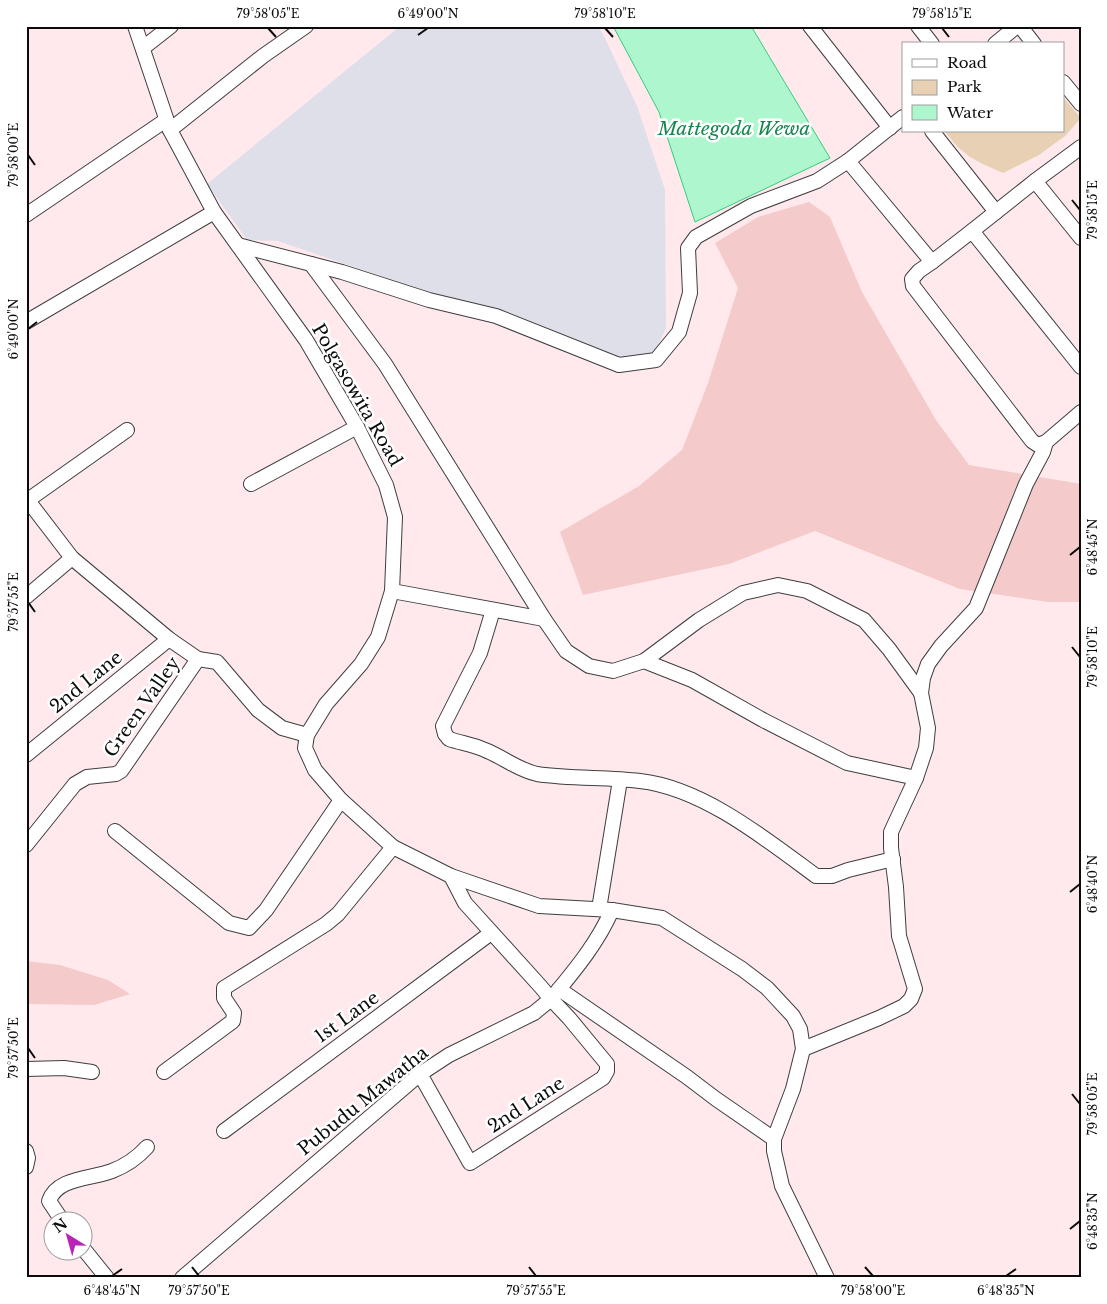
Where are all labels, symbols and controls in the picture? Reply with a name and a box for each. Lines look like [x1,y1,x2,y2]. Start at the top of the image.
text: 79°58'05"E [237,6,300,21]
text: 6°49'00"N [397,6,459,21]
text: 79°58'10"E [574,6,636,21]
text: 79°58'15"E [912,6,972,21]
legend [902,42,1064,132]
text: Road [947,53,987,72]
text: Park [947,77,983,96]
text: Water [946,103,994,122]
water label: Mattegoda Wewa [657,117,810,140]
text: 79°58'00"E [6,122,21,187]
text: 79°58'15"E [1085,180,1100,240]
text: 6°49'00"N [6,298,21,360]
street label: Polgasowita Road [307,320,407,470]
text: 6°48'45"N [1085,518,1100,575]
text: 79°57'55"E [6,572,21,632]
text: 79°58'10"E [1085,626,1100,688]
street label: 2nd Lane [45,646,127,718]
street label: Green Valley [99,652,185,761]
text: 6°48'40"N [1085,854,1100,913]
street label: 1st Lane [311,986,383,1048]
text: 79°57'50"E [6,1017,21,1079]
street label: Pubudu Mawatha [293,1042,433,1160]
street label: 2nd Lane [484,1072,568,1138]
text: 79°58'05"E [1085,1072,1100,1135]
text: 6°48'35"N [1085,1192,1100,1250]
north arrow [42,1212,92,1262]
text: N [50,1214,71,1237]
text: 6°48'45"N [84,1283,141,1298]
text: 79°57'50"E [168,1283,230,1298]
text: 79°57'55"E [506,1283,566,1298]
text: 79°58'00"E [841,1283,906,1298]
text: 6°48'35"N [977,1283,1035,1298]

